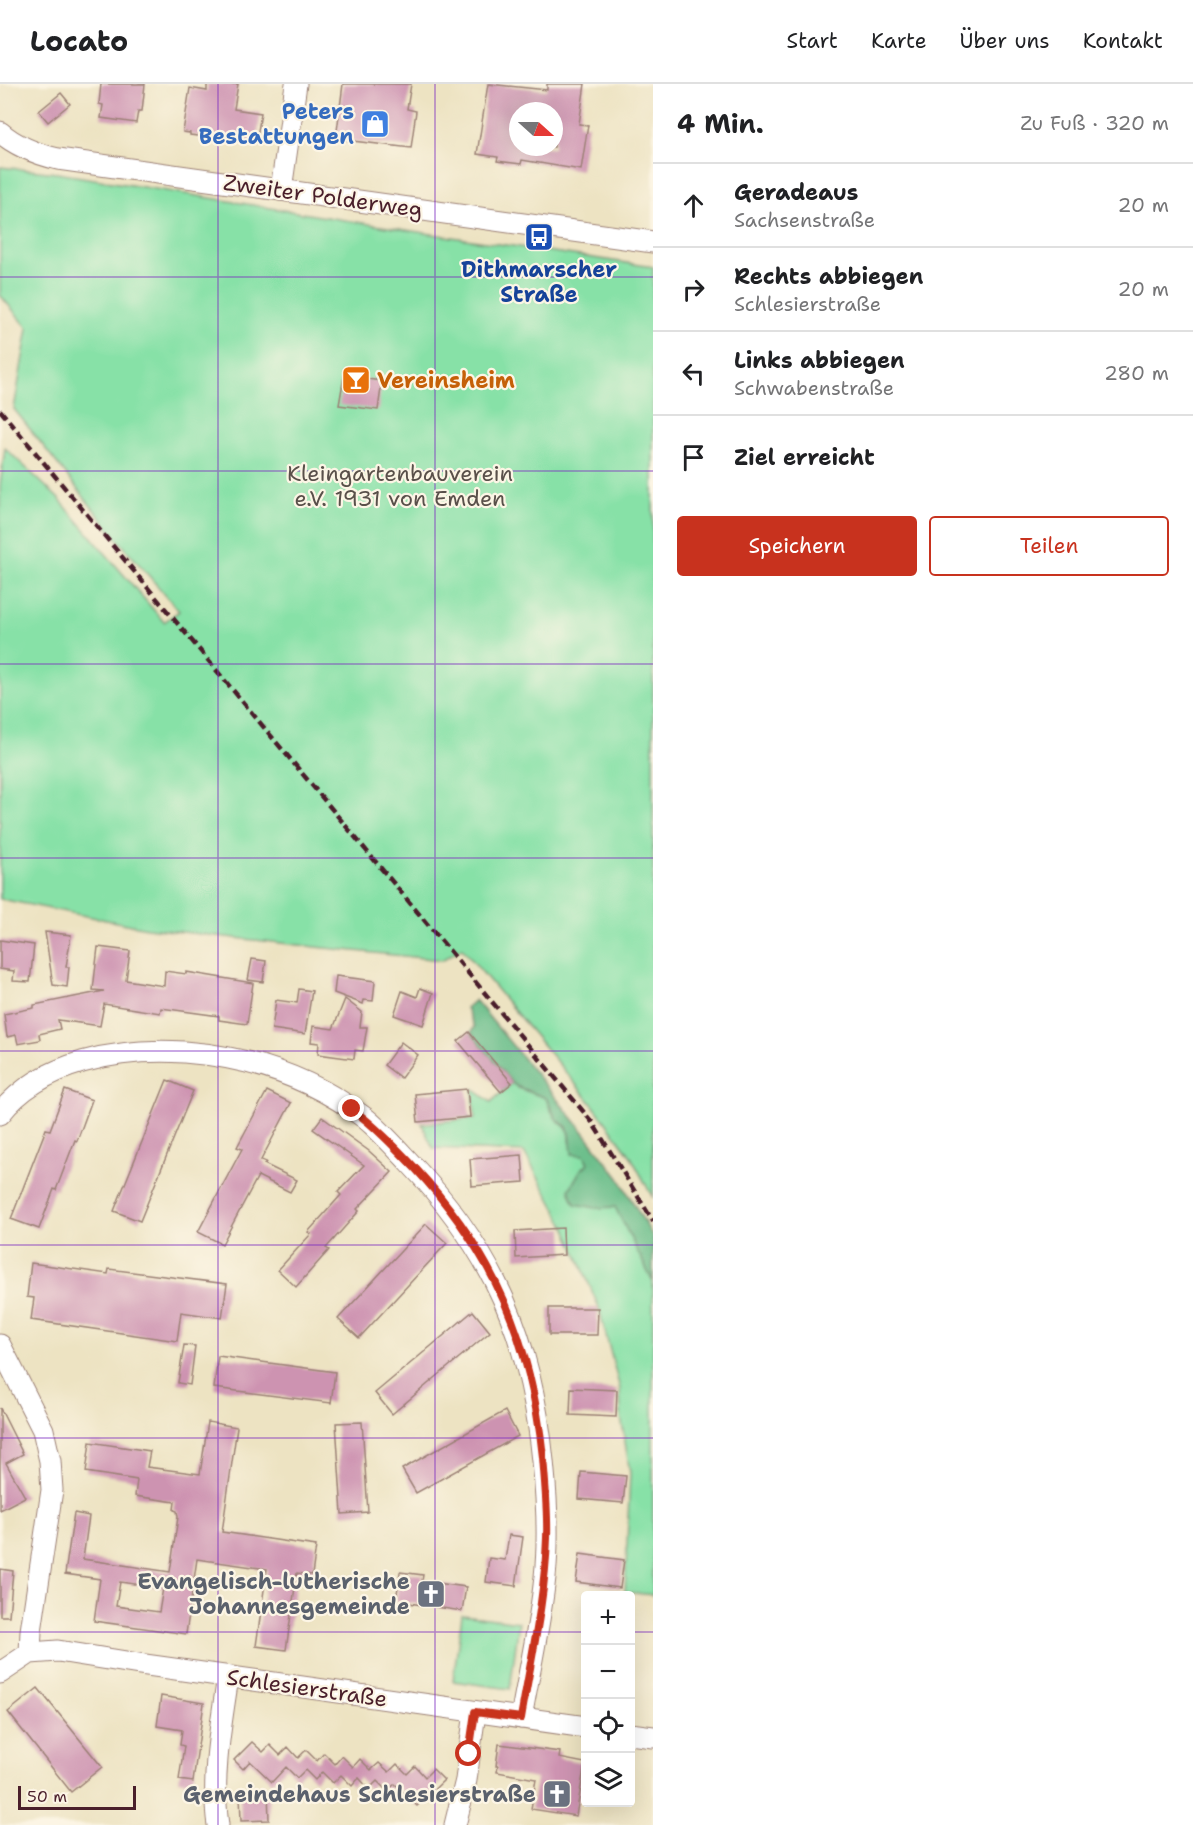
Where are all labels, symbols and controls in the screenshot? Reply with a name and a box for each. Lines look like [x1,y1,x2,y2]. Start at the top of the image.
text: Locato [30,22,128,60]
text: Start [787,27,838,55]
text: Karte [871,27,927,55]
text: Über uns [960,27,1050,55]
text: Kontakt [1083,27,1163,55]
place label: Peters Bestattungen [199,97,354,151]
north arrow [509,102,563,156]
text: 4 Min. [677,106,764,141]
shop icon: Peters Bestattungen [359,108,391,140]
text: Zu Fuß · 320 m [1020,110,1169,136]
street label: Zweiter Polderweg [221,168,425,224]
text: Geradeaus [734,178,858,207]
icon: ahead [677,189,710,222]
text: 20 m [1118,192,1169,218]
text: Sachsenstraße [734,207,875,233]
bus stop icon: Dithmarscher Straße [523,221,555,253]
place label: Dithmarscher Straße [461,255,617,309]
text: Rechts abbiegen [734,262,923,291]
icon: right [677,273,710,306]
text: 20 m [1118,276,1169,302]
text: Schlesierstraße [734,291,881,317]
text: Links abbiegen [734,346,905,375]
icon: left [677,357,710,390]
text: 280 m [1104,360,1169,386]
bar icon: Vereinsheim [340,364,372,396]
place label: Vereinsheim [377,366,515,395]
text: Schwabenstraße [734,375,894,401]
icon: arrive [677,441,710,474]
text: Ziel erreicht [734,443,875,472]
park label: Kleingartenbauverein e.V. 1931 von Emden [287,459,513,513]
button: Speichern [677,516,917,576]
button: Teilen [929,516,1169,576]
route end [338,1095,364,1121]
place label: Evangelisch-lutherische Johannesgemeinde [137,1567,410,1621]
church icon: Evangelisch-lutherische Johannesgemeinde [415,1578,447,1610]
map controls [581,1591,635,1807]
button: + [581,1591,635,1645]
button: − [581,1645,635,1699]
street label: Schlesierstraße [225,1662,389,1714]
button: locate [581,1699,635,1753]
route start [455,1740,481,1766]
button: layers [581,1753,635,1807]
church icon: Gemeindehaus Schlesierstraße [541,1778,573,1810]
place label: Gemeindehaus Schlesierstraße [183,1780,536,1809]
scale bar [18,1783,136,1810]
text: 50 m [27,1786,67,1807]

